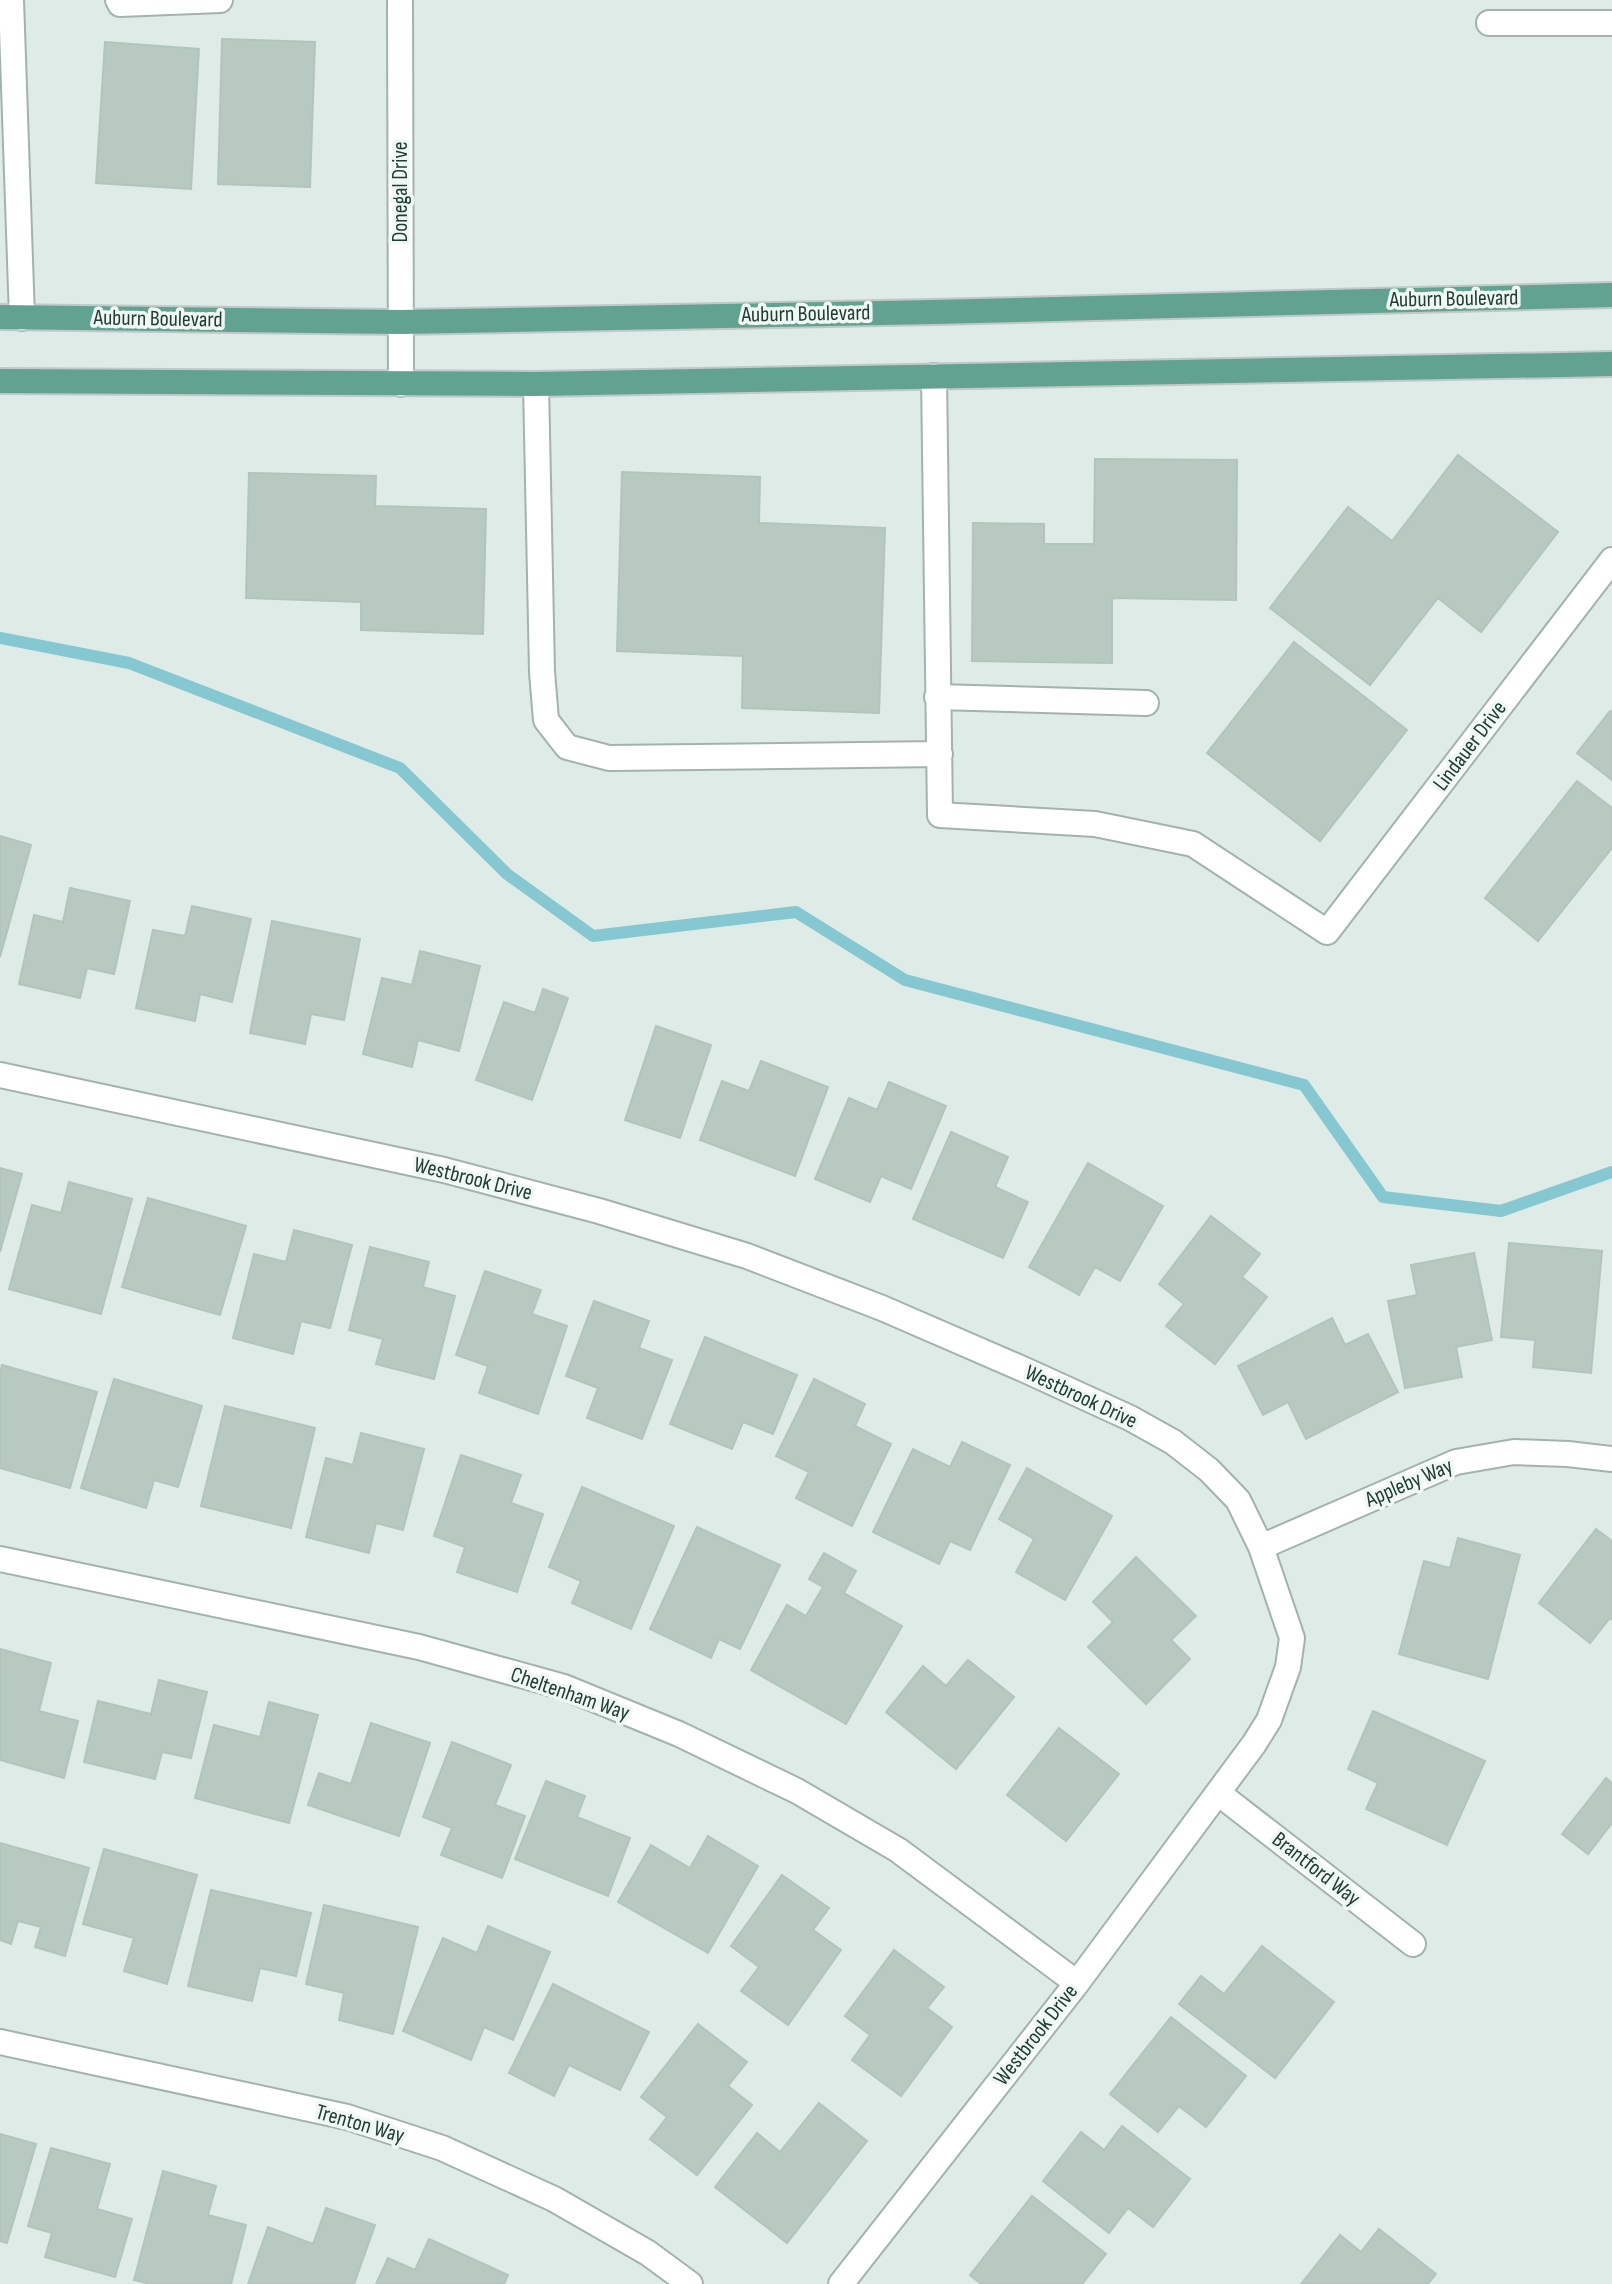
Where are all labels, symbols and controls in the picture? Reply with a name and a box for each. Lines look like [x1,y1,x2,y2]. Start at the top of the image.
street label: Donegal Drive [387,141,414,243]
street label: Auburn Boulevard [1388,284,1519,314]
street label: Auburn Boulevard [740,299,871,329]
street label: Auburn Boulevard [92,304,223,334]
street label: Lindauer Drive [1427,696,1513,796]
street label: Westbrook Drive [411,1151,535,1207]
street label: Westbrook Drive [1020,1359,1142,1435]
street label: Appleby Way [1360,1452,1457,1514]
street label: Cheltenham Way [507,1661,633,1727]
street label: Brantford Way [1266,1826,1366,1912]
street label: Westbrook Drive [988,1979,1084,2091]
street label: Trenton Way [313,2099,408,2150]

